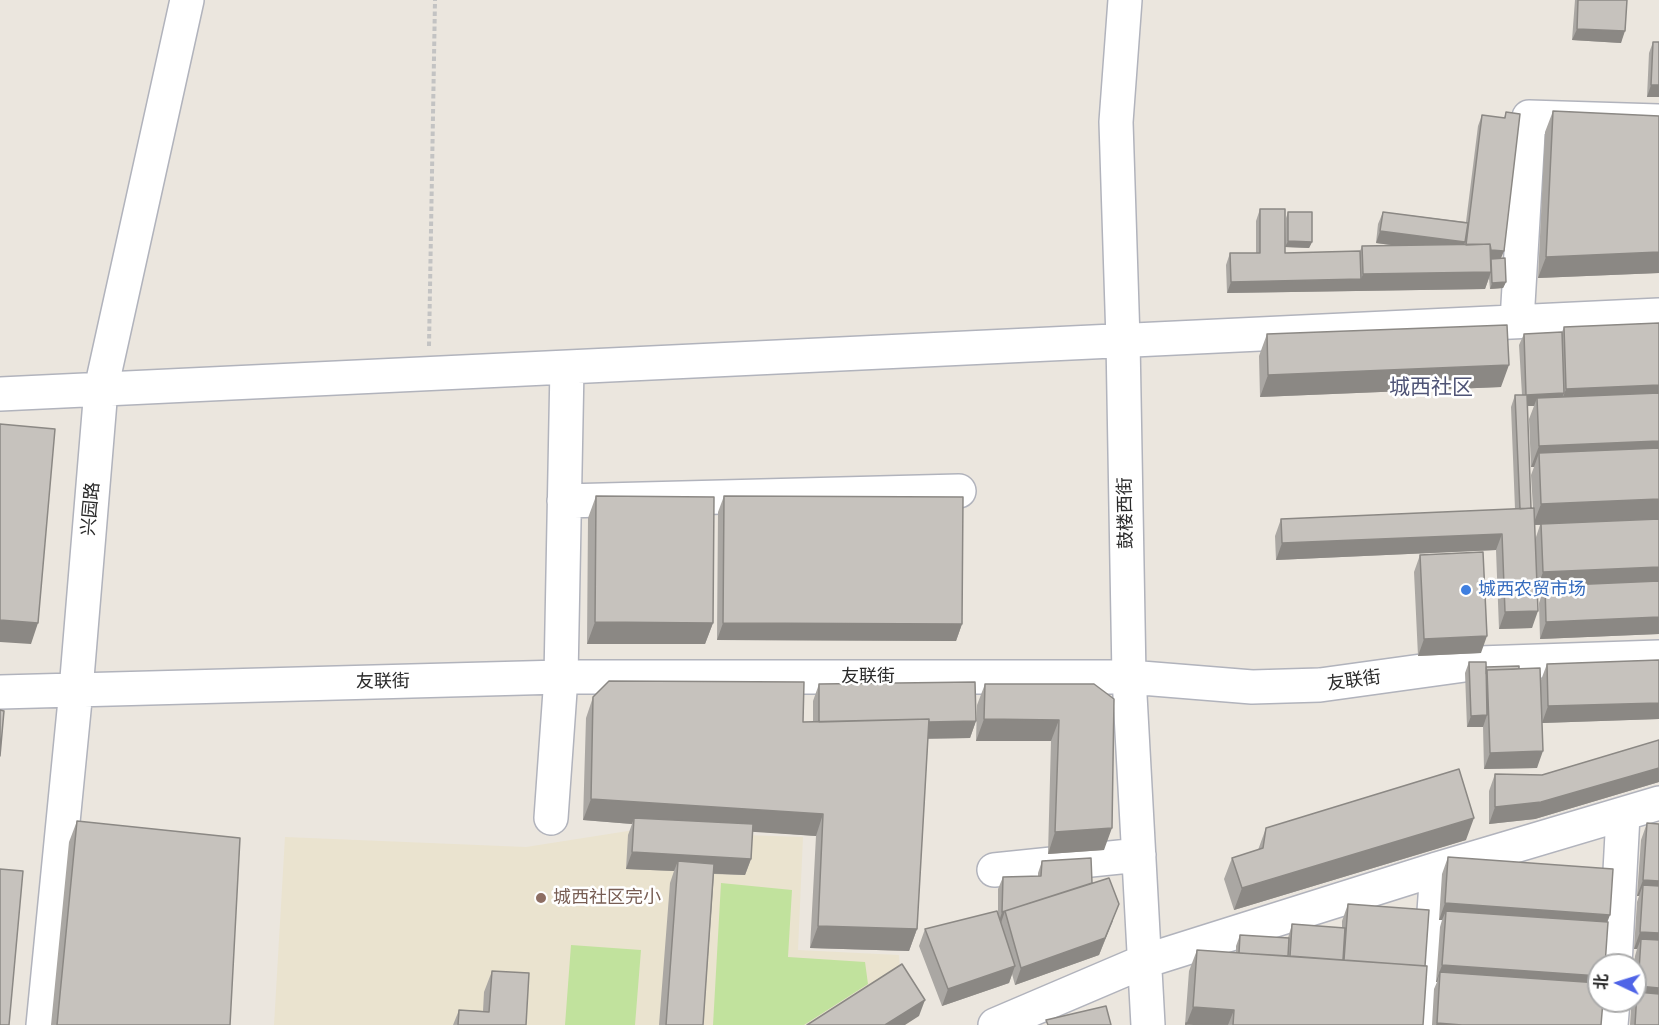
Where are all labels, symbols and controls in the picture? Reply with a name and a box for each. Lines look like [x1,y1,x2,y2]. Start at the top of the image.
district label: 城西社区 [1389,375,1473,401]
street label: 鼓楼西街 [1115,477,1137,549]
street label: 兴园路 [78,481,104,537]
place label: 城西农贸市场 [1478,579,1586,601]
marker: 城西农贸市场 [1459,583,1473,597]
street label: 友联街 [841,666,895,688]
street label: 友联街 [1326,667,1382,695]
street label: 友联街 [356,671,410,693]
place label: 城西社区完小 [553,887,661,909]
marker: 城西社区完小 [534,891,548,905]
north arrow [1587,953,1647,1013]
text: 北 [1590,973,1613,991]

